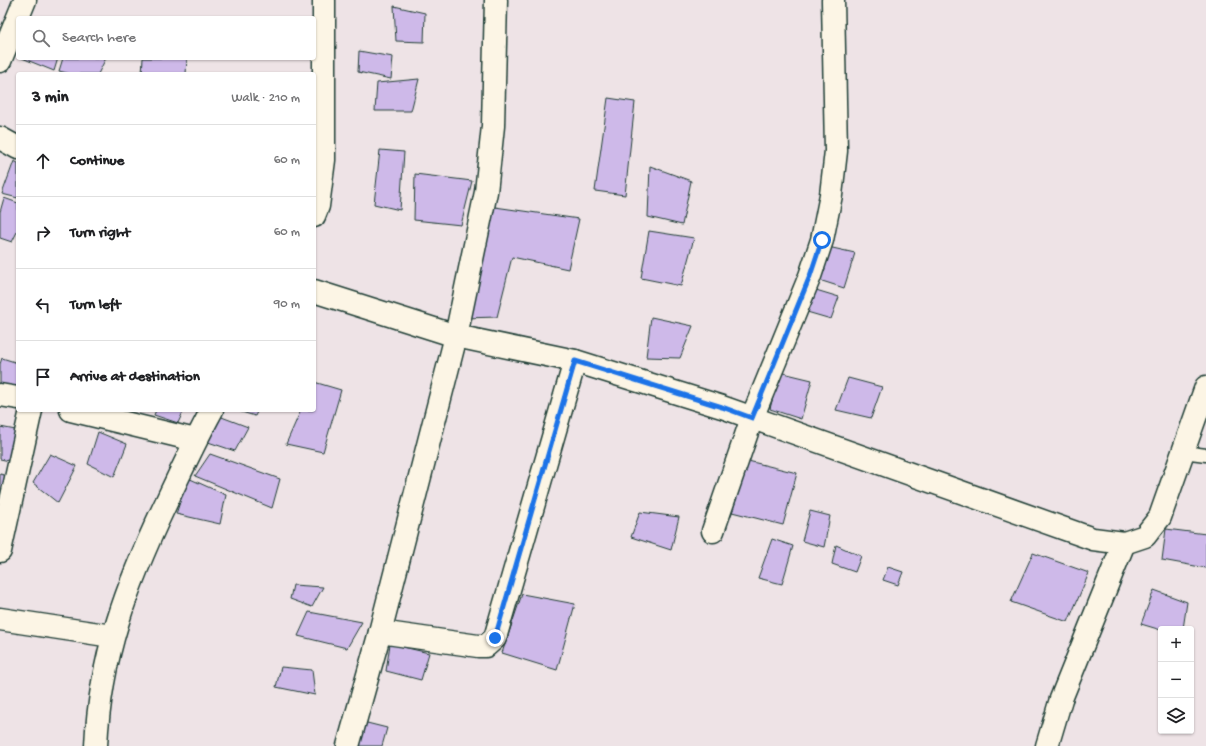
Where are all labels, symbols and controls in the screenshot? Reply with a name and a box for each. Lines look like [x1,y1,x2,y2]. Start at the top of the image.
search box [16,16,316,60]
icon: search [30,27,52,49]
text: Search here [62,29,136,47]
text: 3 min [32,88,69,108]
text: Walk · 210 m [232,91,300,106]
icon: ahead [32,150,54,172]
text: Continue [70,152,124,170]
text: 60 m [274,153,300,168]
icon: right [32,222,54,244]
text: Turn right [70,224,130,242]
text: 60 m [274,225,300,240]
route start [813,231,831,249]
icon: left [32,294,54,316]
text: Turn left [70,296,121,314]
text: 90 m [274,297,300,312]
icon: arrive [32,366,54,388]
text: Arrive at destination [70,368,200,386]
map controls [1158,626,1194,734]
button: + [1158,626,1194,662]
route end [486,629,504,647]
button: − [1158,662,1194,698]
button: layers [1158,698,1194,734]

